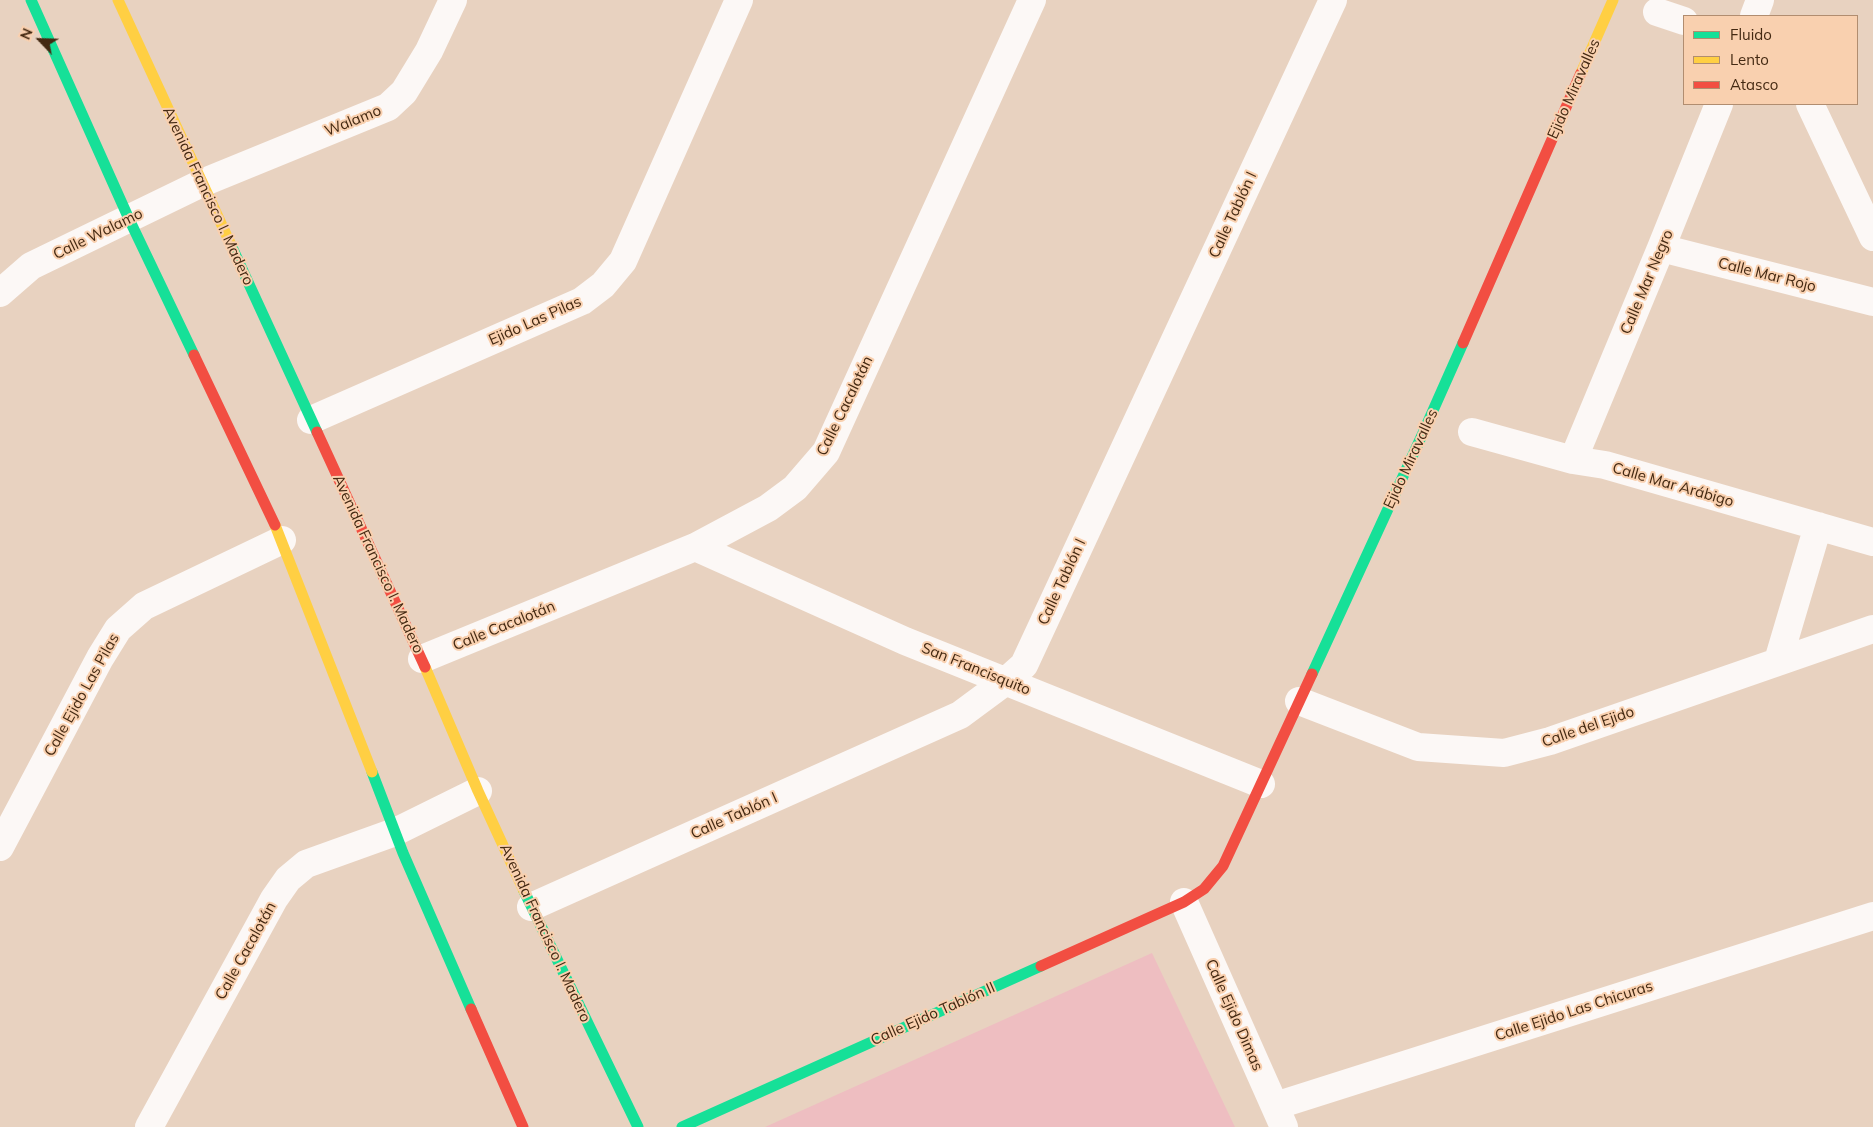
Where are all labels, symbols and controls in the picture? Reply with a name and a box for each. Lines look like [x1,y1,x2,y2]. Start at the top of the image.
north arrow [15,15,65,65]
legend [1683,15,1858,105]
text: N [16,25,37,42]
text: Fluido [1730,25,1772,44]
street label: Ejido Miravalles [1544,36,1604,142]
text: Lento [1730,50,1769,69]
text: Atasco [1730,75,1778,94]
street label: Walamo [322,102,384,140]
street label: Avenida Francisco I. Madero [159,104,257,288]
street label: Calle Tablón I [1205,169,1261,261]
street label: Calle Walamo [50,205,146,263]
street label: Calle Mar Negro [1617,227,1677,337]
street label: Calle Mar Rojo [1716,254,1818,296]
street label: Ejido Las Pilas [486,293,584,349]
street label: Calle Cacalotán [813,353,877,459]
street label: Ejido Miravalles [1380,406,1442,512]
street label: Calle Mar Arábigo [1610,459,1736,511]
street label: Avenida Francisco I. Madero [329,472,427,656]
street label: Calle Tablón I [1034,536,1090,628]
street label: Calle Cacalotán [450,597,558,655]
street label: Calle Ejido Las Pilas [41,630,123,760]
street label: San Francisquito [919,639,1033,699]
street label: Calle del Ejido [1539,703,1637,751]
street label: Calle Tablón I [688,789,780,843]
street label: Avenida Francisco I. Madero [496,841,594,1025]
street label: Calle Cacalotán [212,899,280,1003]
street label: Calle Ejido Dimas [1201,957,1267,1073]
street label: Calle Ejido Las Chicuras [1493,977,1655,1045]
street label: Calle Ejido Tablón II [868,978,998,1050]

